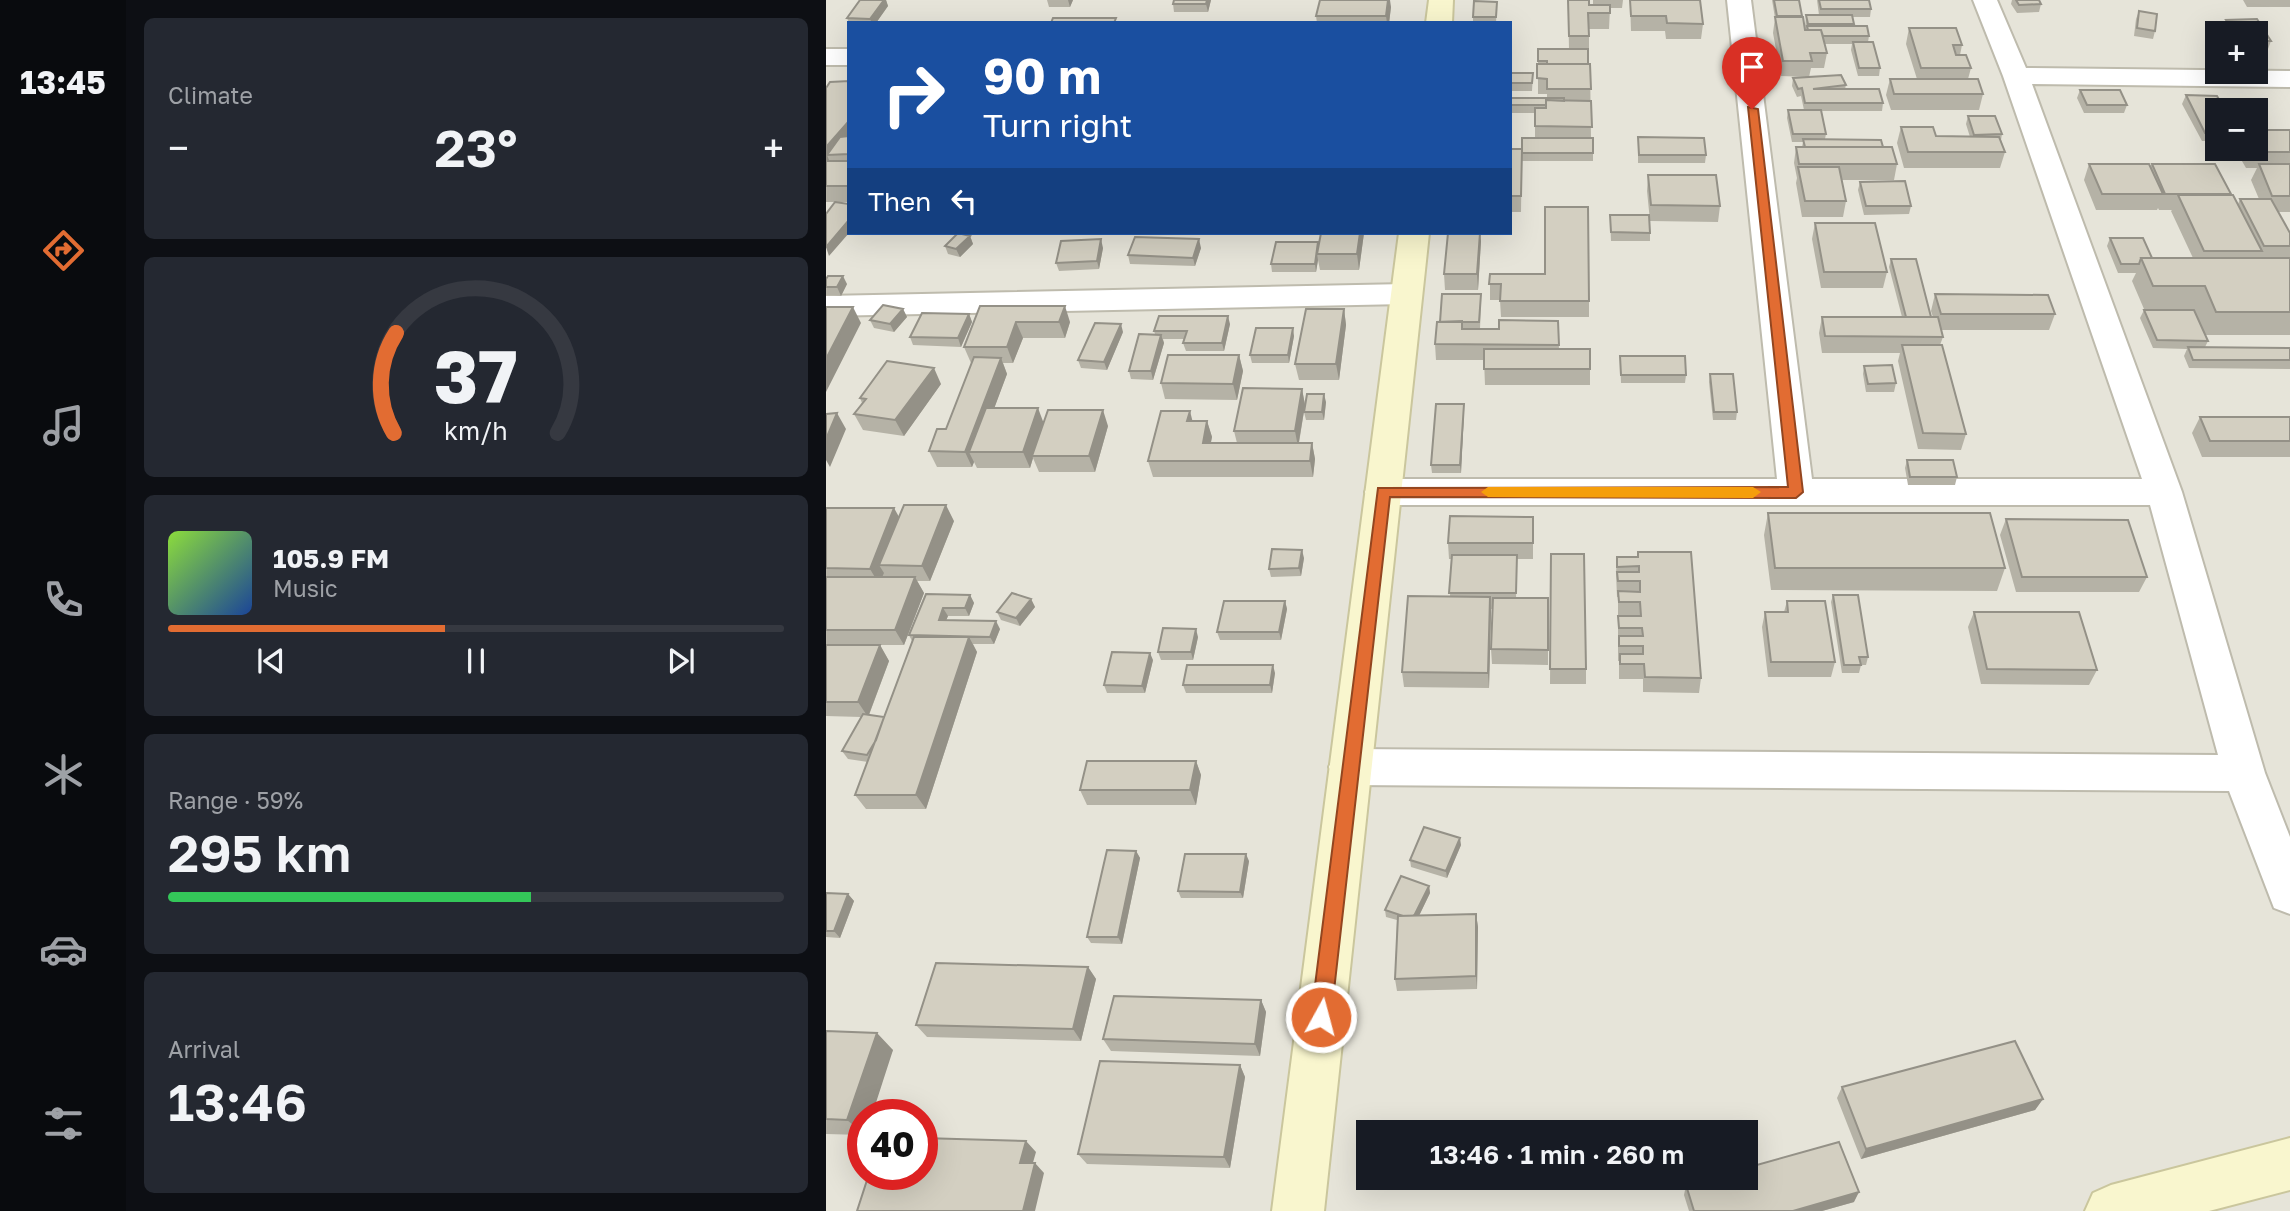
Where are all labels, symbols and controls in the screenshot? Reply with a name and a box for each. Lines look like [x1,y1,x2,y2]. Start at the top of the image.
map controls [2205,21,2268,161]
button: + [2205,21,2268,84]
pin [1722,37,1782,109]
text: 90 m [983,46,1101,105]
icon: arrive [1733,48,1771,86]
icon: right [868,49,959,140]
text: 13:45 [20,63,106,101]
text: Climate [168,81,253,109]
button: − [2205,98,2268,161]
text: Turn right [983,106,1132,144]
text: 23° [435,116,517,178]
text: − [168,125,189,170]
text: + [763,125,784,170]
icon: left [945,182,983,220]
text: Then [868,186,931,217]
icon: directions [39,226,88,275]
text: 37 [434,332,518,419]
icon: music [39,401,88,450]
text: km/h [444,415,508,446]
text: 105.9 FM [273,543,389,574]
text: Music [273,574,338,602]
icon: phone [39,575,88,624]
icon: previous [252,642,290,680]
icon: pause [457,642,495,680]
icon: next [662,642,700,680]
icon: climate [39,750,88,799]
text: Range · 59% [168,786,303,814]
text: 295 km [168,821,351,883]
icon: car [39,925,88,974]
position arrow [1284,980,1358,1054]
text: Arrival [168,1035,240,1063]
text: 13:46 [168,1070,307,1132]
icon: filters [39,1099,88,1148]
speed limit sign: 40 [847,1099,938,1190]
text: 13:46 · 1 min · 260 m [1430,1139,1684,1170]

